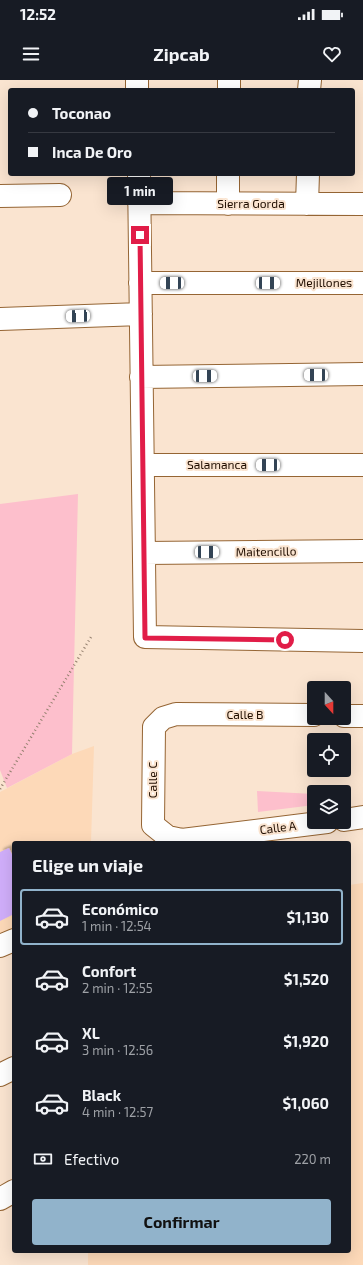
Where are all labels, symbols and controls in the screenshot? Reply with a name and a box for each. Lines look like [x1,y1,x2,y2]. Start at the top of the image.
text: 12:52 [20,5,56,23]
icon: menu [20,43,42,65]
text: Zipcab [153,43,210,65]
icon: heart [321,43,343,65]
text: Toconao [52,104,111,122]
text: Inca De Oro [52,143,132,161]
callout: 1 min [107,177,173,205]
text: 1 min [124,183,156,199]
street label: Sierra Gorda [217,196,285,210]
route end [131,226,149,244]
street label: Mejillones [296,275,352,290]
car [160,277,184,289]
car [256,277,280,289]
car [66,310,90,322]
car [304,369,328,381]
car [193,370,217,382]
street label: Salamanca [187,457,247,471]
car [256,459,280,471]
street label: Maitencillo [235,543,297,559]
car [195,546,219,558]
route start [276,631,294,649]
north arrow [307,681,351,725]
map controls [307,681,351,829]
street label: Calle B [226,707,264,721]
button: locate [307,733,351,777]
street label: Calle C [145,762,159,798]
button: layers [307,785,351,829]
street label: Calle A [259,818,298,836]
text: Elige un viaje [32,854,143,876]
icon: car [34,899,70,935]
text: Económico [82,900,159,918]
text: $1,130 [286,908,329,926]
text: 1 min · 12:54 [82,918,152,934]
icon: car [34,961,70,997]
text: Confort [82,962,136,980]
text: $1,520 [284,970,329,988]
text: 2 min · 12:55 [82,980,153,996]
icon: car [34,1023,70,1059]
text: XL [82,1024,100,1042]
text: $1,920 [283,1032,329,1050]
text: 3 min · 12:56 [82,1042,153,1058]
icon: car [34,1085,70,1121]
text: Black [82,1086,121,1104]
text: $1,060 [282,1094,329,1112]
text: 4 min · 12:57 [82,1104,153,1120]
icon: cash [32,1148,54,1170]
text: Efectivo [64,1150,119,1168]
text: 220 m [294,1151,331,1167]
button: Confirmar [32,1199,331,1245]

